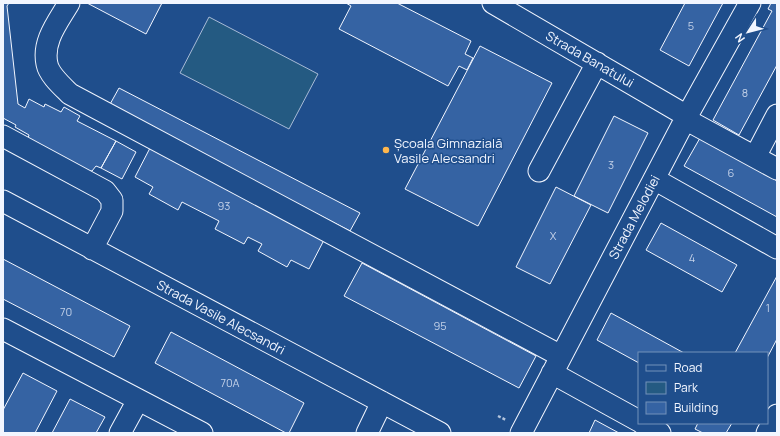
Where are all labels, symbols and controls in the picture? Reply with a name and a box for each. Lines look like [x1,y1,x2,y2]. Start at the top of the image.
north arrow [728,12,768,52]
house number: 5 [688,18,694,33]
street label: Strada Banatului [543,26,637,92]
text: N [731,30,748,46]
house number: 8 [742,85,748,100]
place label: Școala Gimnazială Vasile Alecsandri [394,134,502,167]
marker: Școala Gimnazială Vasile Alecsandri [381,145,391,155]
house number: 3 [608,157,614,172]
house number: 6 [728,165,735,180]
street label: Strada Melodiei [604,172,664,262]
house number: 93 [218,198,230,213]
house number: X [550,228,557,243]
house number: 4 [689,250,695,265]
street label: Strada Vasile Alecsandri [154,275,288,359]
house number: 1 [766,300,770,315]
house number: 70 [60,304,72,319]
house number: 95 [433,318,447,333]
legend [638,352,768,424]
text: Road [674,359,702,376]
house number: 70A [220,375,240,390]
text: Park [674,379,699,396]
text: Building [674,399,718,416]

